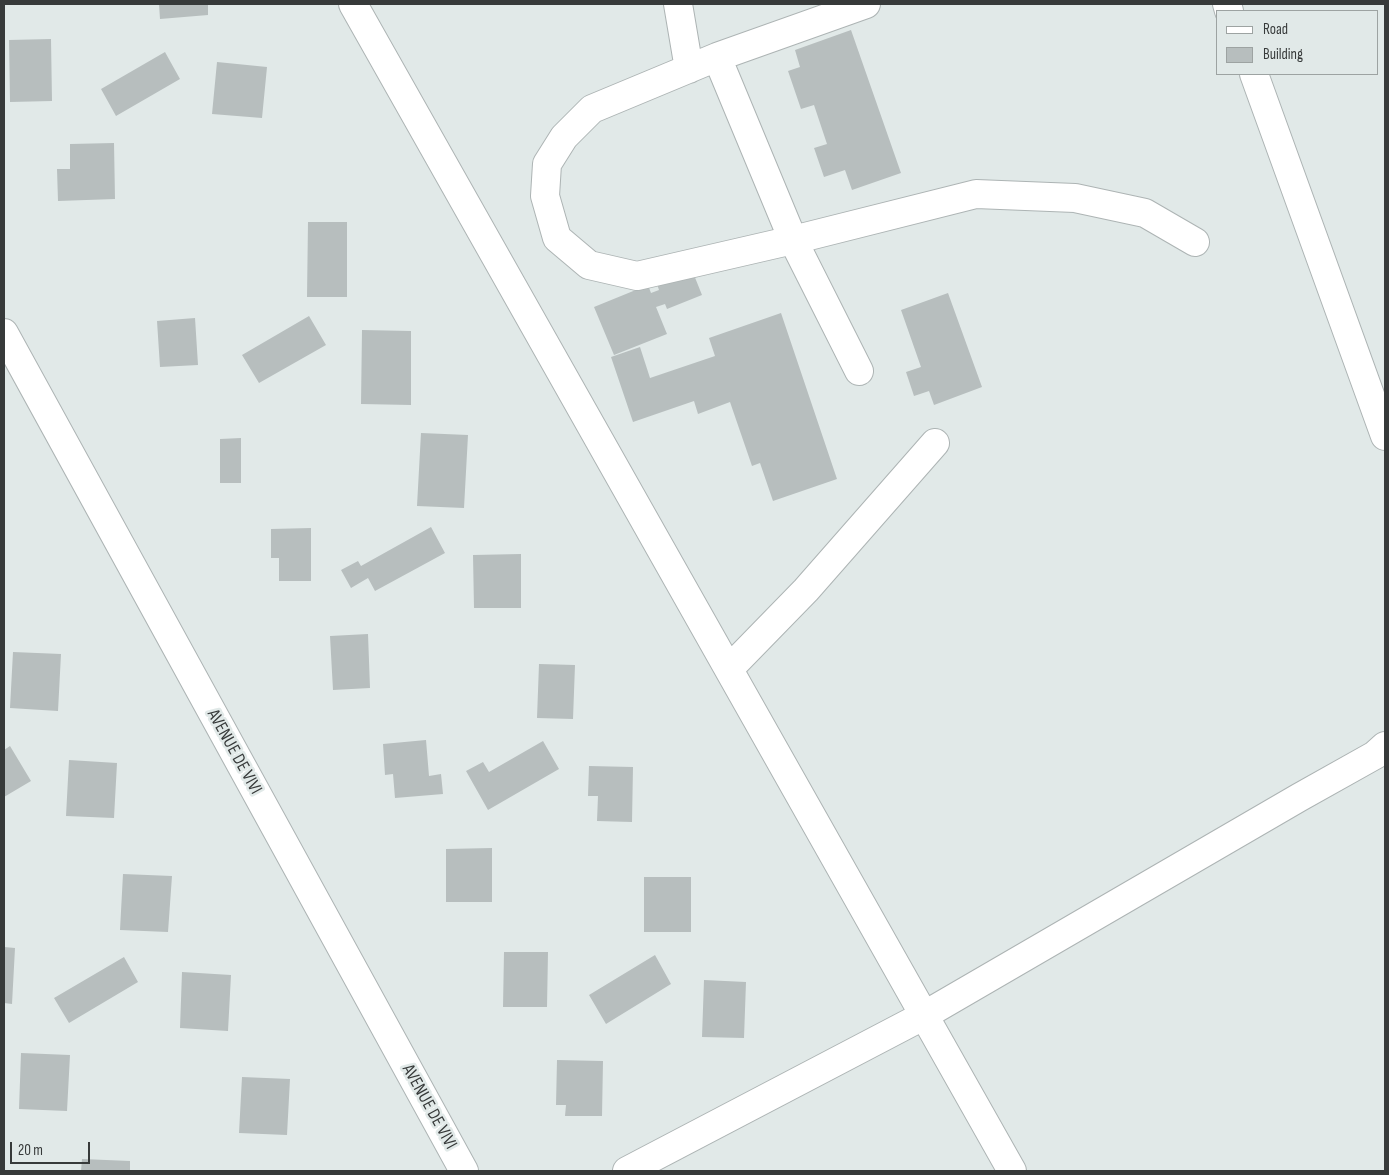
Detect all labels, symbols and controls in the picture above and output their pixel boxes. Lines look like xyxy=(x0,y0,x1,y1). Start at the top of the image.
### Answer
legend xyxy=(1216,10,1379,75)
text: Road xyxy=(1263,20,1288,39)
text: Building xyxy=(1263,45,1303,64)
street label: AVENUE DE VIVI xyxy=(202,706,266,798)
street label: AVENUE DE VIVI xyxy=(397,1061,461,1153)
scale bar xyxy=(12,1132,92,1164)
text: 20 m xyxy=(18,1141,43,1160)

